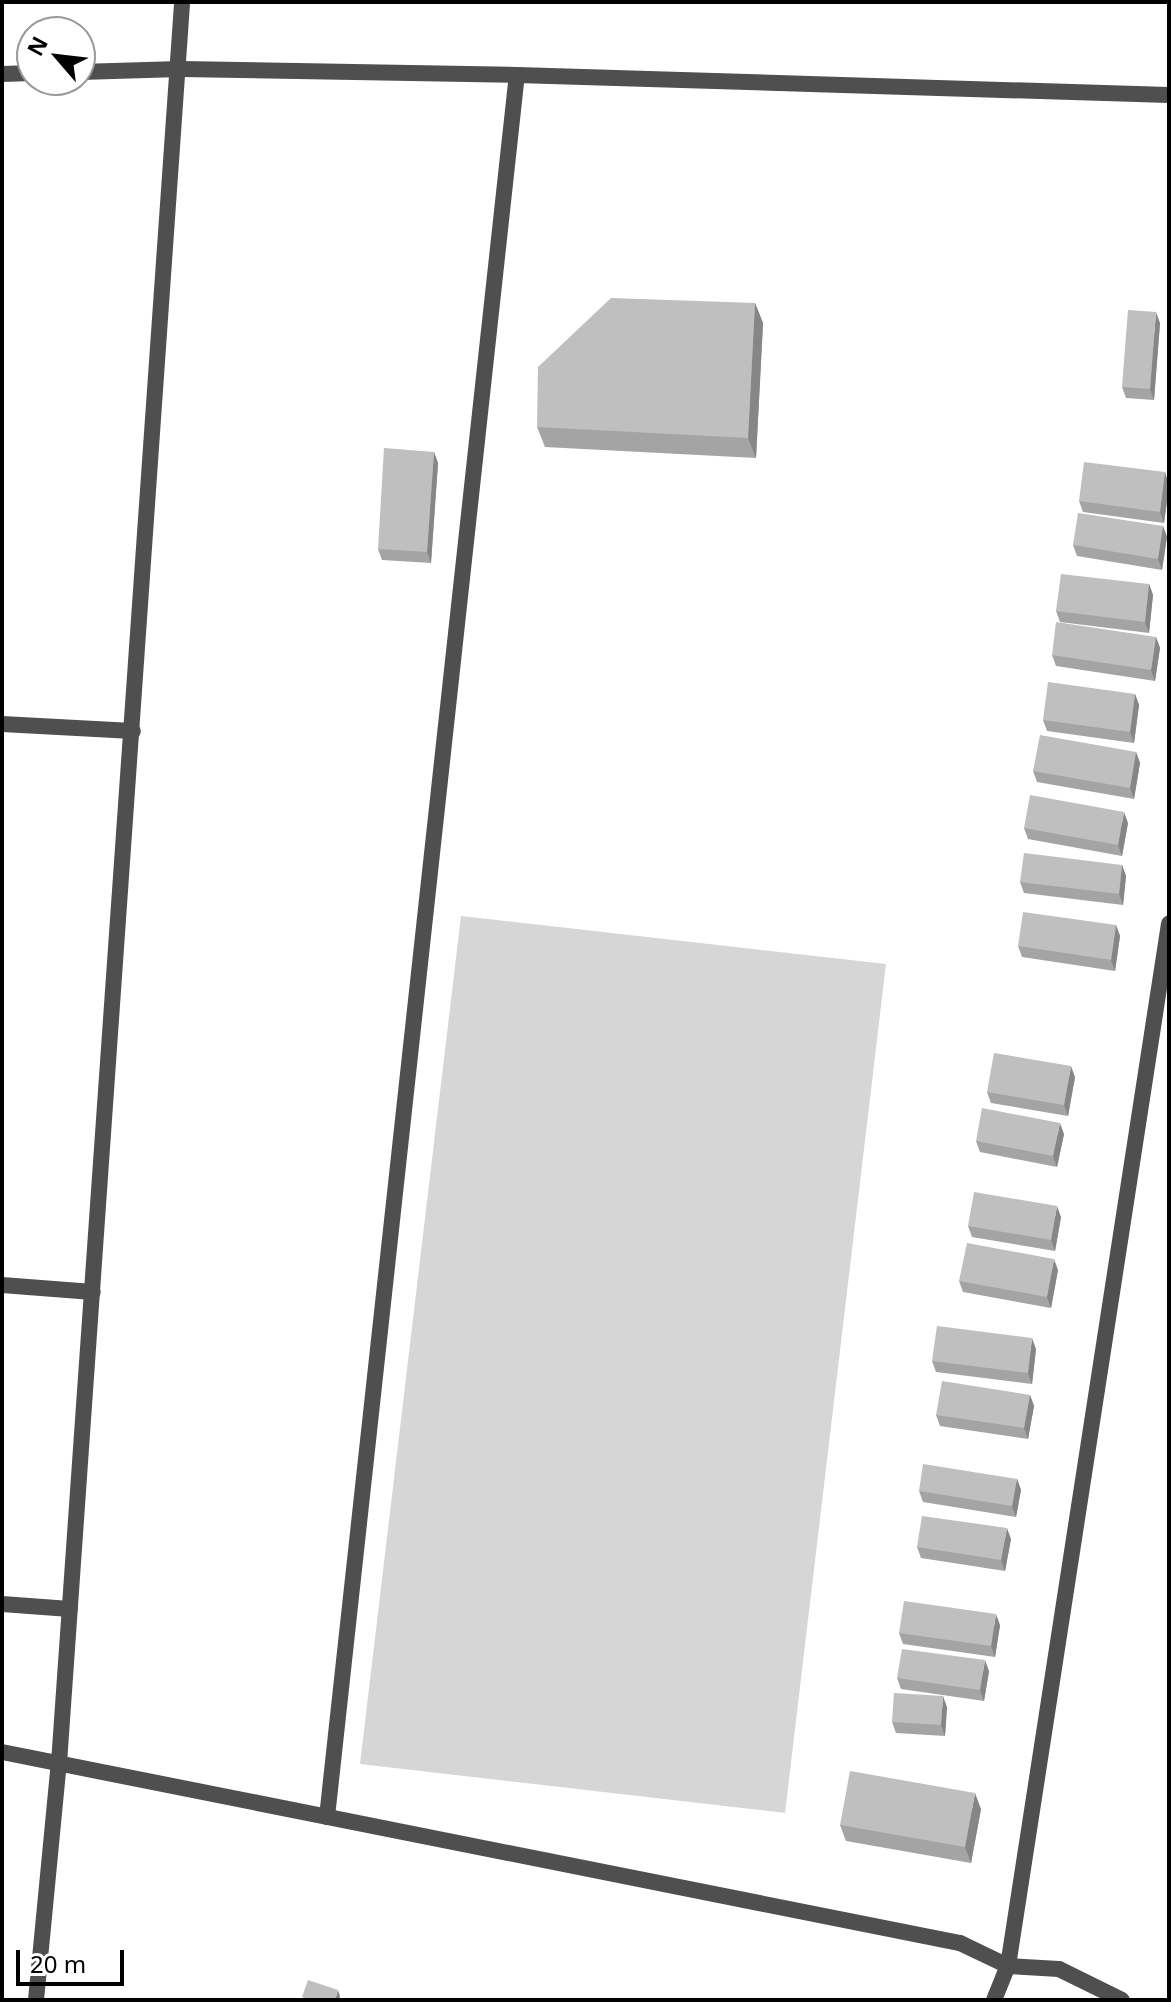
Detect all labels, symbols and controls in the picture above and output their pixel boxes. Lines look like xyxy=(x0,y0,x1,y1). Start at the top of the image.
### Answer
north arrow xyxy=(16,16,96,96)
text: N xyxy=(19,31,54,61)
scale bar xyxy=(20,1934,128,1984)
text: 20 m xyxy=(30,1947,86,1980)

